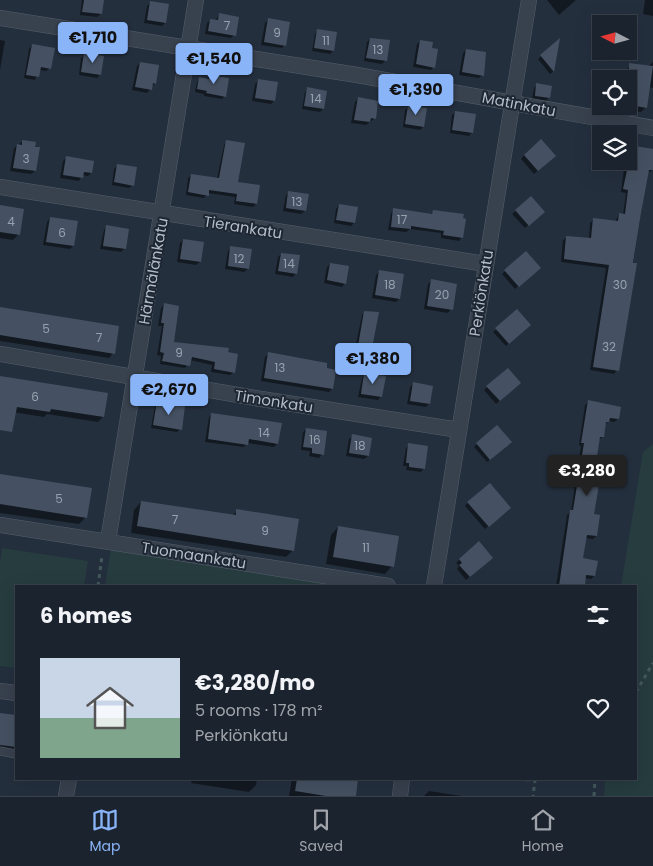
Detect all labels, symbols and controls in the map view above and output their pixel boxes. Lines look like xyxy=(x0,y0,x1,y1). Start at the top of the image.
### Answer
north arrow xyxy=(592,15,638,60)
map controls xyxy=(592,15,637,170)
house number: 7 xyxy=(224,17,231,34)
pin: €1,710 xyxy=(52,22,134,64)
house number: 9 xyxy=(273,24,281,41)
text: €1,710 xyxy=(69,26,117,49)
house number: 11 xyxy=(322,32,330,49)
house number: 13 xyxy=(373,41,383,58)
pin: €1,540 xyxy=(173,42,255,85)
text: €1,540 xyxy=(186,47,242,70)
button: locate xyxy=(592,70,637,115)
pin: €1,390 xyxy=(375,74,457,116)
text: €1,390 xyxy=(389,78,443,101)
street label: Matinkatu xyxy=(480,87,558,121)
house number: 14 xyxy=(310,90,322,107)
button: layers xyxy=(592,125,637,170)
house number: 3 xyxy=(22,150,30,167)
house number: 13 xyxy=(292,193,302,210)
street label: Tierankatu xyxy=(202,210,284,244)
house number: 17 xyxy=(397,211,408,228)
house number: 4 xyxy=(7,213,15,230)
street label: Härmälänkatu xyxy=(133,216,173,326)
house number: 6 xyxy=(58,224,66,241)
street label: Perkiönkatu xyxy=(464,248,498,338)
house number: 12 xyxy=(234,250,244,267)
house number: 14 xyxy=(283,255,295,272)
house number: 18 xyxy=(384,276,396,293)
house number: 30 xyxy=(613,276,627,293)
house number: 20 xyxy=(435,286,449,303)
house number: 5 xyxy=(42,320,50,337)
house number: 7 xyxy=(96,329,103,346)
house number: 32 xyxy=(602,338,616,355)
pin: €1,380 xyxy=(332,342,414,385)
house number: 9 xyxy=(175,344,183,361)
text: €1,380 xyxy=(346,347,400,370)
house number: 13 xyxy=(275,359,285,376)
pin: €2,670 xyxy=(128,374,210,416)
text: €2,670 xyxy=(141,378,197,401)
street label: Timonkatu xyxy=(233,384,315,418)
house number: 6 xyxy=(31,388,39,405)
house number: 14 xyxy=(258,424,270,441)
house number: 16 xyxy=(309,431,321,448)
house number: 18 xyxy=(354,437,366,454)
pin: €3,280 xyxy=(546,454,628,497)
text: €3,280 xyxy=(559,459,615,482)
house number: 5 xyxy=(55,490,63,507)
house number: 7 xyxy=(172,511,179,528)
house number: 9 xyxy=(261,522,269,539)
street label: Tuomaankatu xyxy=(140,536,248,574)
house number: 11 xyxy=(362,539,370,556)
text: 6 homes xyxy=(40,601,132,630)
icon: filters xyxy=(584,601,612,629)
text: €3,280/mo xyxy=(195,668,315,697)
icon: home xyxy=(80,678,140,738)
icon: heart xyxy=(584,694,612,722)
text: 5 rooms · 178 m² xyxy=(195,699,323,722)
text: Perkiönkatu xyxy=(195,724,288,747)
tab: Map xyxy=(89,806,120,857)
tab: Saved xyxy=(299,806,343,857)
tab: Home xyxy=(522,806,564,857)

